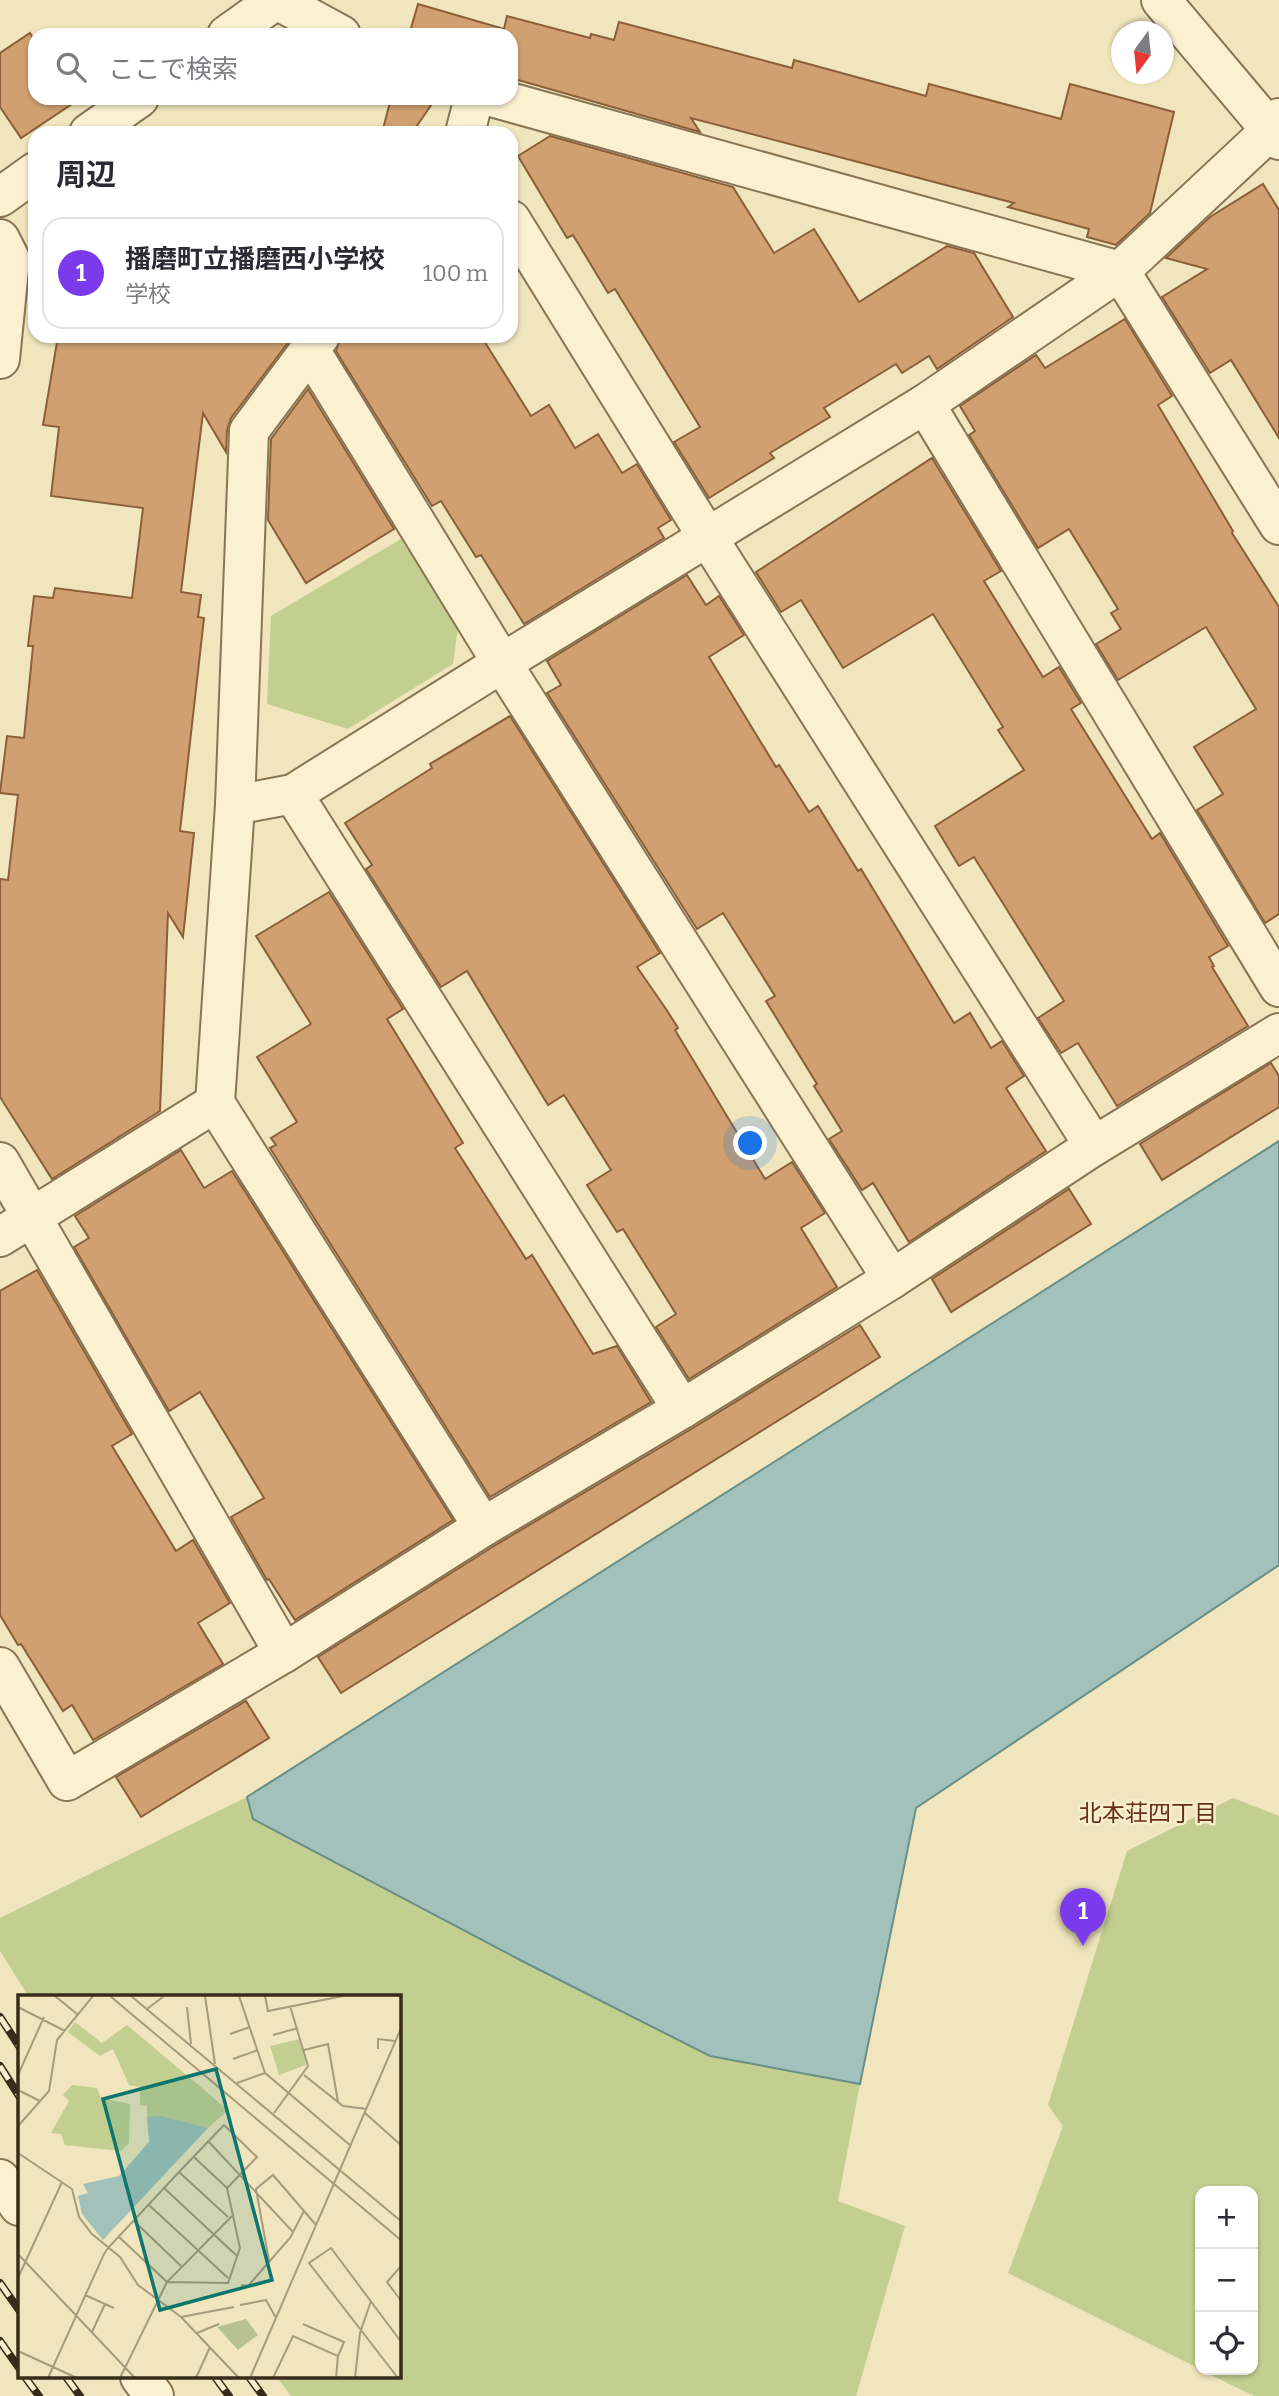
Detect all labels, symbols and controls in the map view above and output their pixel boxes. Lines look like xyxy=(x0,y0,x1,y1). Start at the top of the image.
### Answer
north arrow xyxy=(1111,21,1174,84)
search box xyxy=(28,28,518,105)
icon: search xyxy=(52,48,90,86)
text: ここで検索 xyxy=(108,54,238,85)
text: 周辺 xyxy=(56,157,116,193)
text: 播磨町立播磨西小学校 xyxy=(125,244,385,275)
text: 1 xyxy=(76,259,86,287)
text: 100 m xyxy=(423,259,488,287)
text: 学校 xyxy=(125,280,171,308)
your location xyxy=(733,1126,767,1160)
district label: 北本荘四丁目 xyxy=(1079,1799,1217,1827)
pin: 1 xyxy=(1060,1888,1106,1946)
inset map xyxy=(18,1995,401,2378)
map controls xyxy=(1195,2186,1258,2375)
button: + xyxy=(1195,2186,1258,2249)
button: − xyxy=(1195,2249,1258,2312)
button: locate xyxy=(1195,2312,1258,2375)

